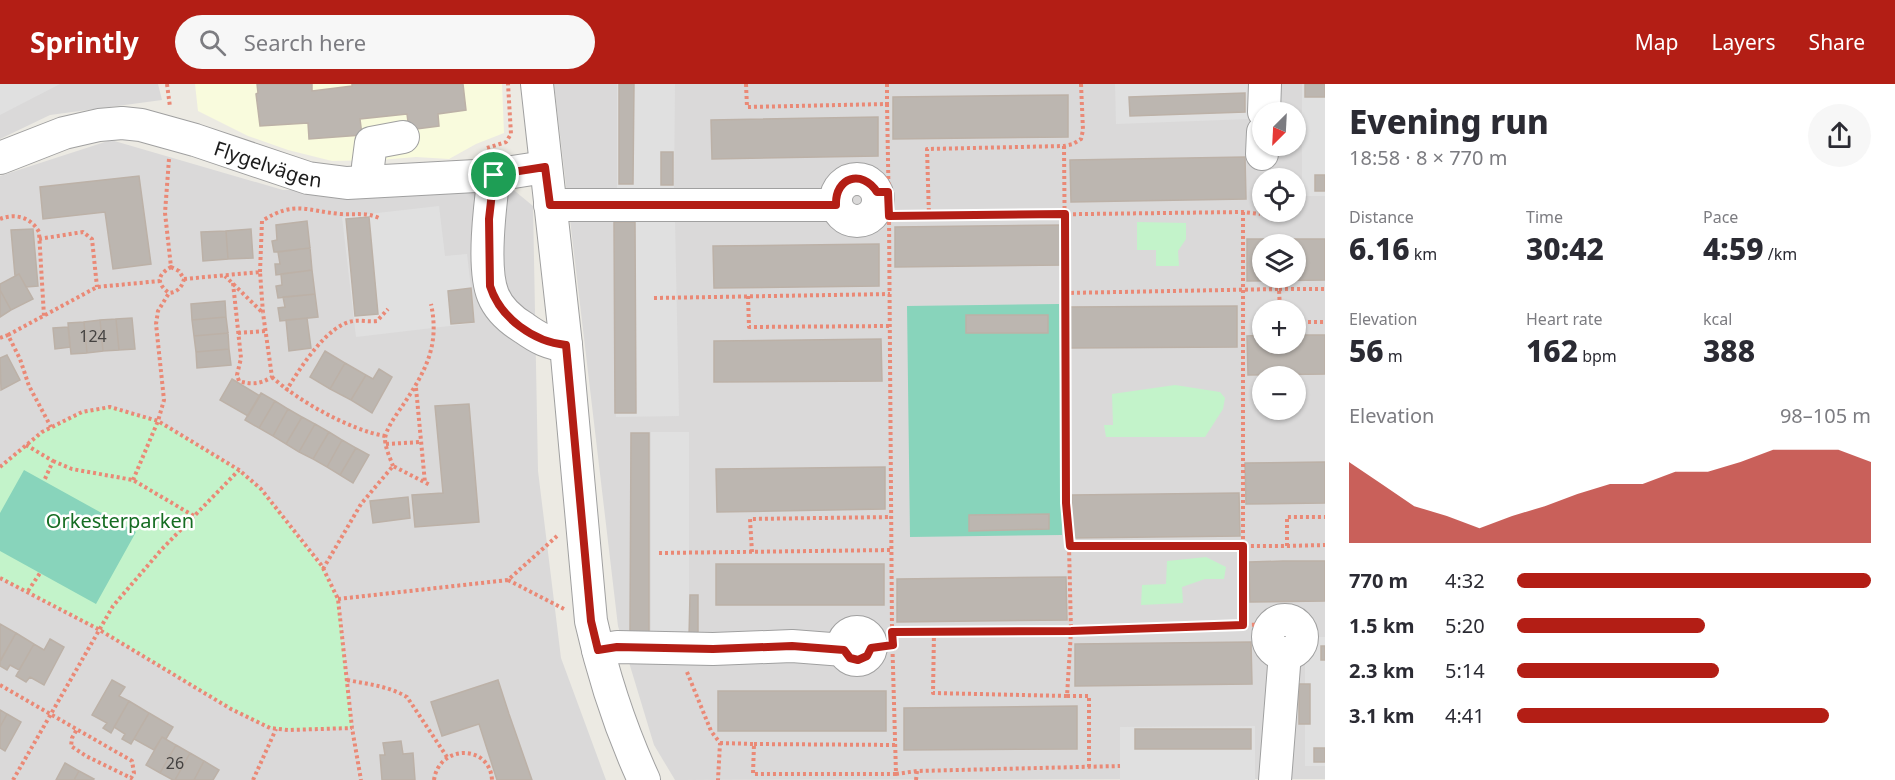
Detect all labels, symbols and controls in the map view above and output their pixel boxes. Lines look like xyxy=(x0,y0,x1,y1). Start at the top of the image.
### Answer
search box xyxy=(175,15,595,69)
text: Sprintly xyxy=(30,23,139,61)
icon: search xyxy=(196,26,229,59)
text: Search here xyxy=(244,27,366,57)
text: Map xyxy=(1635,28,1679,56)
text: Layers xyxy=(1712,28,1776,56)
text: Share xyxy=(1809,28,1865,56)
text: Evening run xyxy=(1349,99,1549,144)
north arrow xyxy=(1252,102,1306,156)
map controls xyxy=(1252,102,1306,420)
button: share xyxy=(1808,104,1871,167)
street label: Flygelvägen xyxy=(211,134,323,193)
text: 18:58 · 8 × 770 m xyxy=(1349,144,1507,171)
pin xyxy=(468,149,519,200)
icon: arrive xyxy=(477,158,510,191)
button: locate xyxy=(1252,168,1306,222)
text: Distance xyxy=(1349,206,1414,228)
text: Time xyxy=(1526,206,1563,228)
text: Pace xyxy=(1703,206,1738,228)
text: 6.16 xyxy=(1349,228,1410,269)
text: 30:42 xyxy=(1526,228,1604,269)
text: 4:59 xyxy=(1703,228,1764,269)
button: layers xyxy=(1252,234,1306,288)
text: km xyxy=(1410,243,1437,265)
text: /km xyxy=(1764,243,1797,265)
button: + xyxy=(1252,300,1306,354)
text: Elevation xyxy=(1349,308,1417,330)
text: Heart rate xyxy=(1526,308,1602,330)
text: kcal xyxy=(1703,308,1732,330)
house number: 124 xyxy=(79,325,107,347)
text: 56 xyxy=(1349,330,1384,371)
text: 162 xyxy=(1526,330,1578,371)
text: 388 xyxy=(1703,330,1755,371)
text: m xyxy=(1384,345,1403,367)
text: bpm xyxy=(1578,345,1617,367)
button: − xyxy=(1252,366,1306,420)
text: Elevation xyxy=(1349,402,1434,429)
text: 98–105 m xyxy=(1780,402,1871,429)
park label: Orkesterparken xyxy=(46,507,194,534)
text: 770 m xyxy=(1349,567,1408,594)
text: 4:32 xyxy=(1445,567,1485,594)
text: 1.5 km xyxy=(1349,612,1415,639)
text: 5:20 xyxy=(1445,612,1485,639)
text: 2.3 km xyxy=(1349,657,1415,684)
text: 5:14 xyxy=(1445,657,1485,684)
text: 3.1 km xyxy=(1349,702,1415,729)
text: 4:41 xyxy=(1445,702,1485,729)
house number: 26 xyxy=(166,752,184,774)

